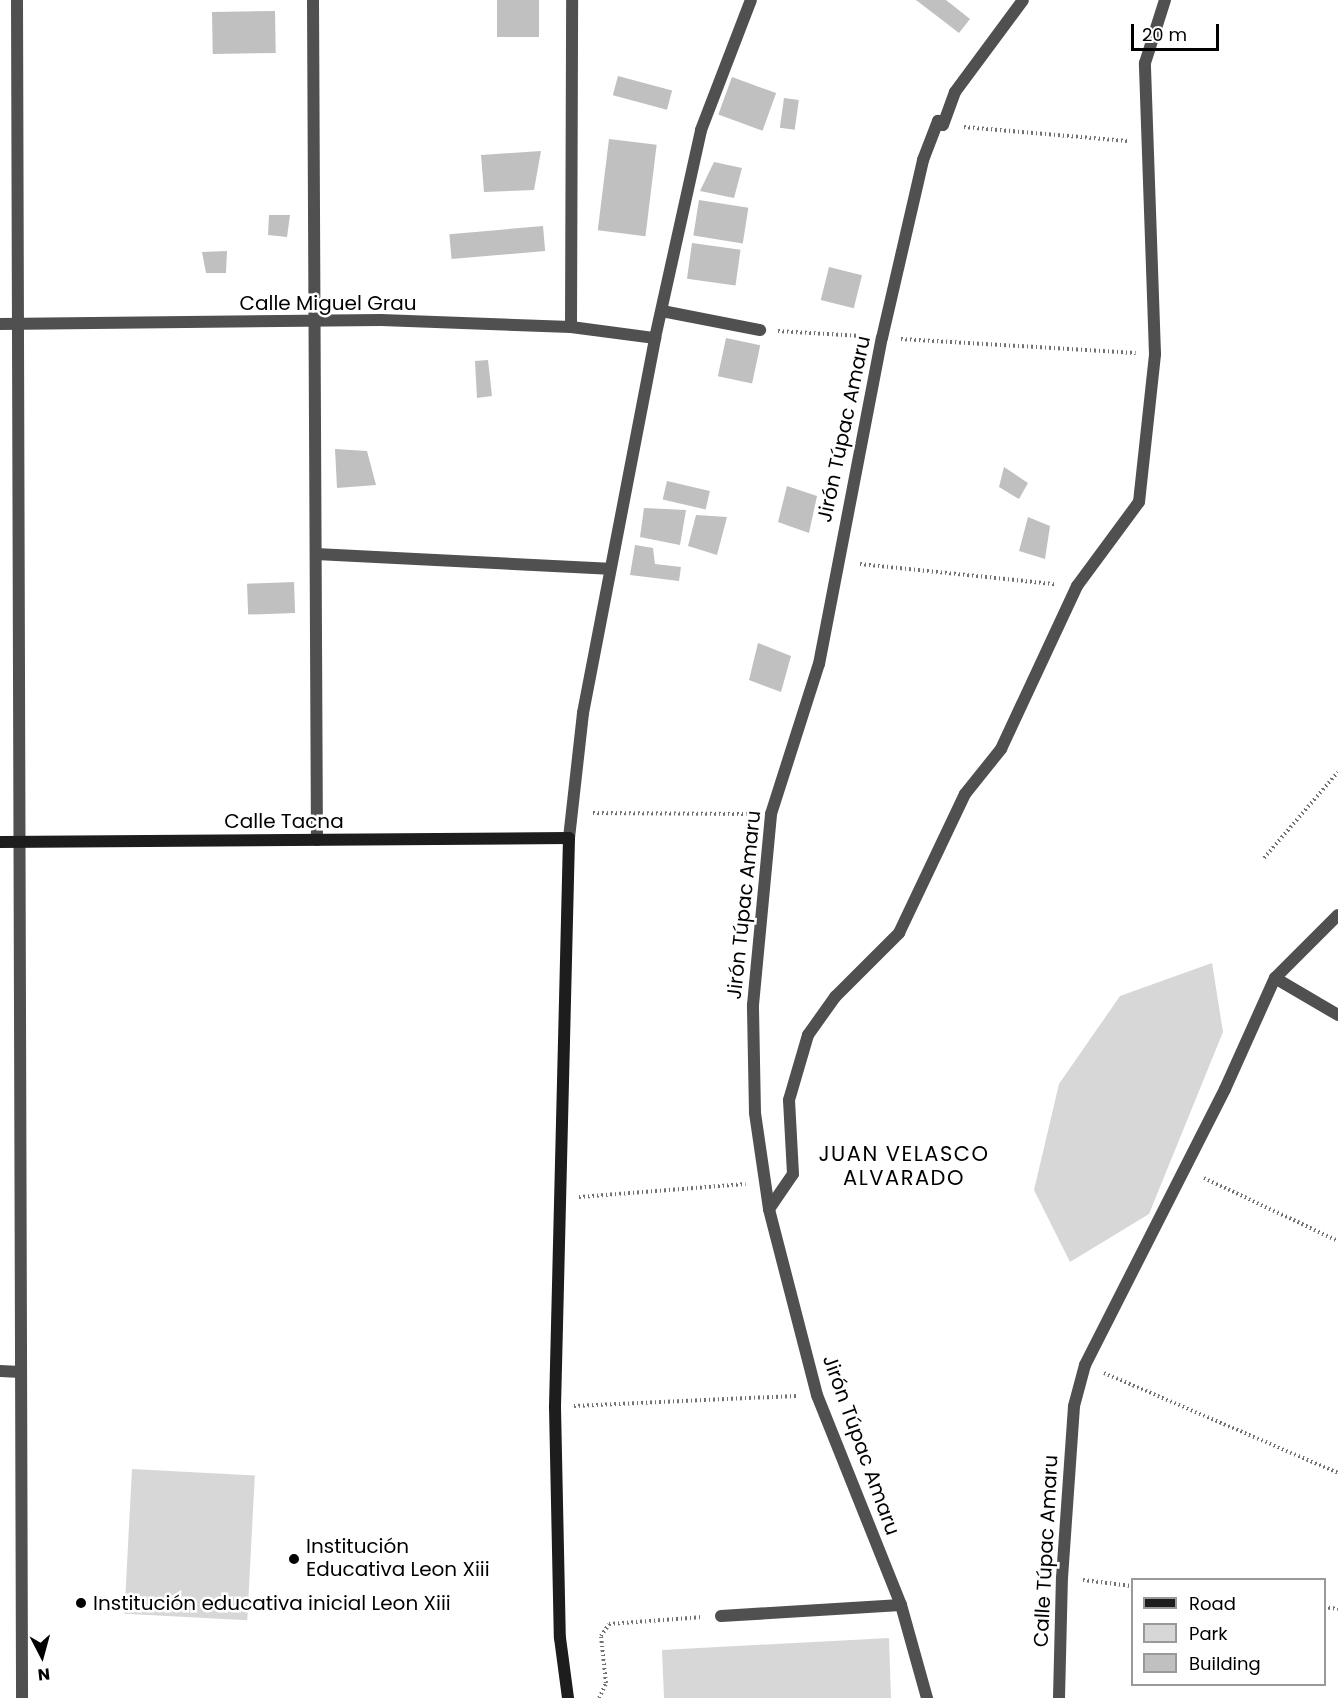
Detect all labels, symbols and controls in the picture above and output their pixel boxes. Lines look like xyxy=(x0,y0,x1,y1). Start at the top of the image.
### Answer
scale bar xyxy=(1134,12,1222,50)
text: 20 m xyxy=(1142,22,1187,47)
street label: Calle Miguel Grau xyxy=(240,291,416,315)
street label: Jirón Túpac Amaru xyxy=(813,334,875,524)
street label: Calle Tacna xyxy=(224,809,344,833)
street label: Jirón Túpac Amaru xyxy=(722,809,766,1001)
district label: JUAN VELASCO ALVARADO xyxy=(818,1141,990,1191)
street label: Jirón Túpac Amaru xyxy=(817,1352,905,1538)
street label: Calle Túpac Amaru xyxy=(1029,1454,1063,1648)
place label: Institución Educativa Leon Xiii xyxy=(306,1535,490,1582)
marker: Institución Educativa Leon Xiii xyxy=(287,1552,301,1566)
legend xyxy=(1131,1578,1326,1686)
place label: Institución educativa inicial Leon Xiii xyxy=(93,1591,451,1615)
text: Road xyxy=(1189,1591,1236,1616)
marker: Institución educativa inicial Leon Xiii xyxy=(74,1596,88,1610)
text: Park xyxy=(1189,1621,1228,1646)
north arrow xyxy=(12,1626,72,1686)
text: Building xyxy=(1189,1651,1261,1676)
text: N xyxy=(37,1662,51,1686)

